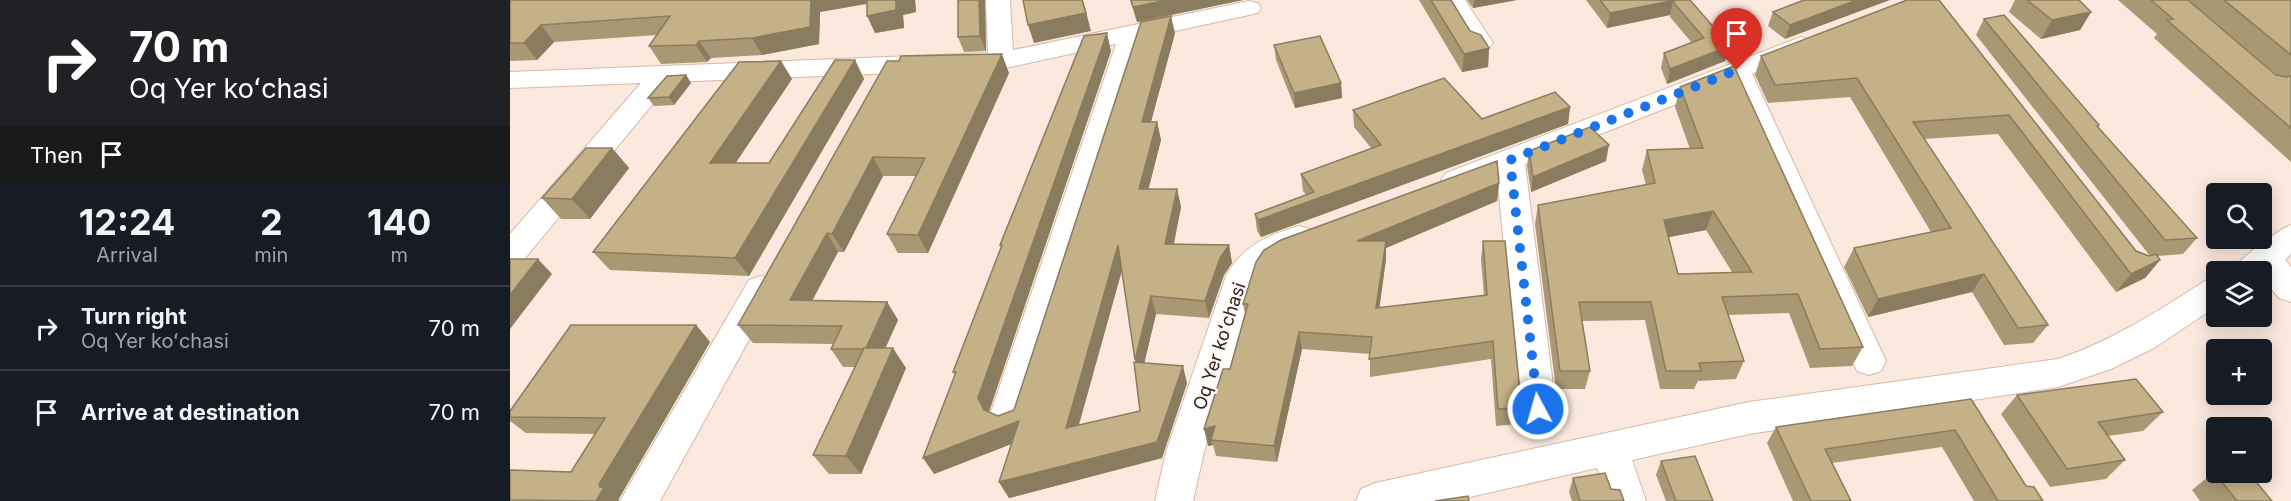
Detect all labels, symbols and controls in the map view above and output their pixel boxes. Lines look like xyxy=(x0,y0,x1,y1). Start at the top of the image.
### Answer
pin xyxy=(1711,8,1762,70)
icon: arrive xyxy=(1720,17,1753,50)
text: 70 m xyxy=(129,21,229,72)
icon: right xyxy=(30,24,108,102)
text: Oq Yer koʻchasi xyxy=(129,72,329,105)
icon: arrive xyxy=(95,138,128,171)
text: Then xyxy=(30,142,83,168)
map controls xyxy=(2206,183,2272,483)
button: search xyxy=(2206,183,2272,249)
text: 12:24 xyxy=(79,200,175,244)
text: 2 xyxy=(260,200,283,244)
text: 140 xyxy=(367,200,431,244)
text: Arrival xyxy=(96,243,158,267)
text: min xyxy=(254,243,288,267)
text: m xyxy=(390,243,408,267)
button: layers xyxy=(2206,261,2272,327)
street label: Oq Yer koʻchasi xyxy=(1188,280,1250,412)
text: Turn right xyxy=(81,303,187,329)
icon: right xyxy=(30,312,63,345)
text: 70 m xyxy=(429,315,480,341)
text: Oq Yer koʻchasi xyxy=(81,329,229,353)
button: + xyxy=(2206,339,2272,405)
position arrow xyxy=(1506,377,1570,441)
icon: arrive xyxy=(30,396,63,429)
text: Arrive at destination xyxy=(81,399,300,425)
text: 70 m xyxy=(429,399,480,425)
button: − xyxy=(2206,417,2272,483)

